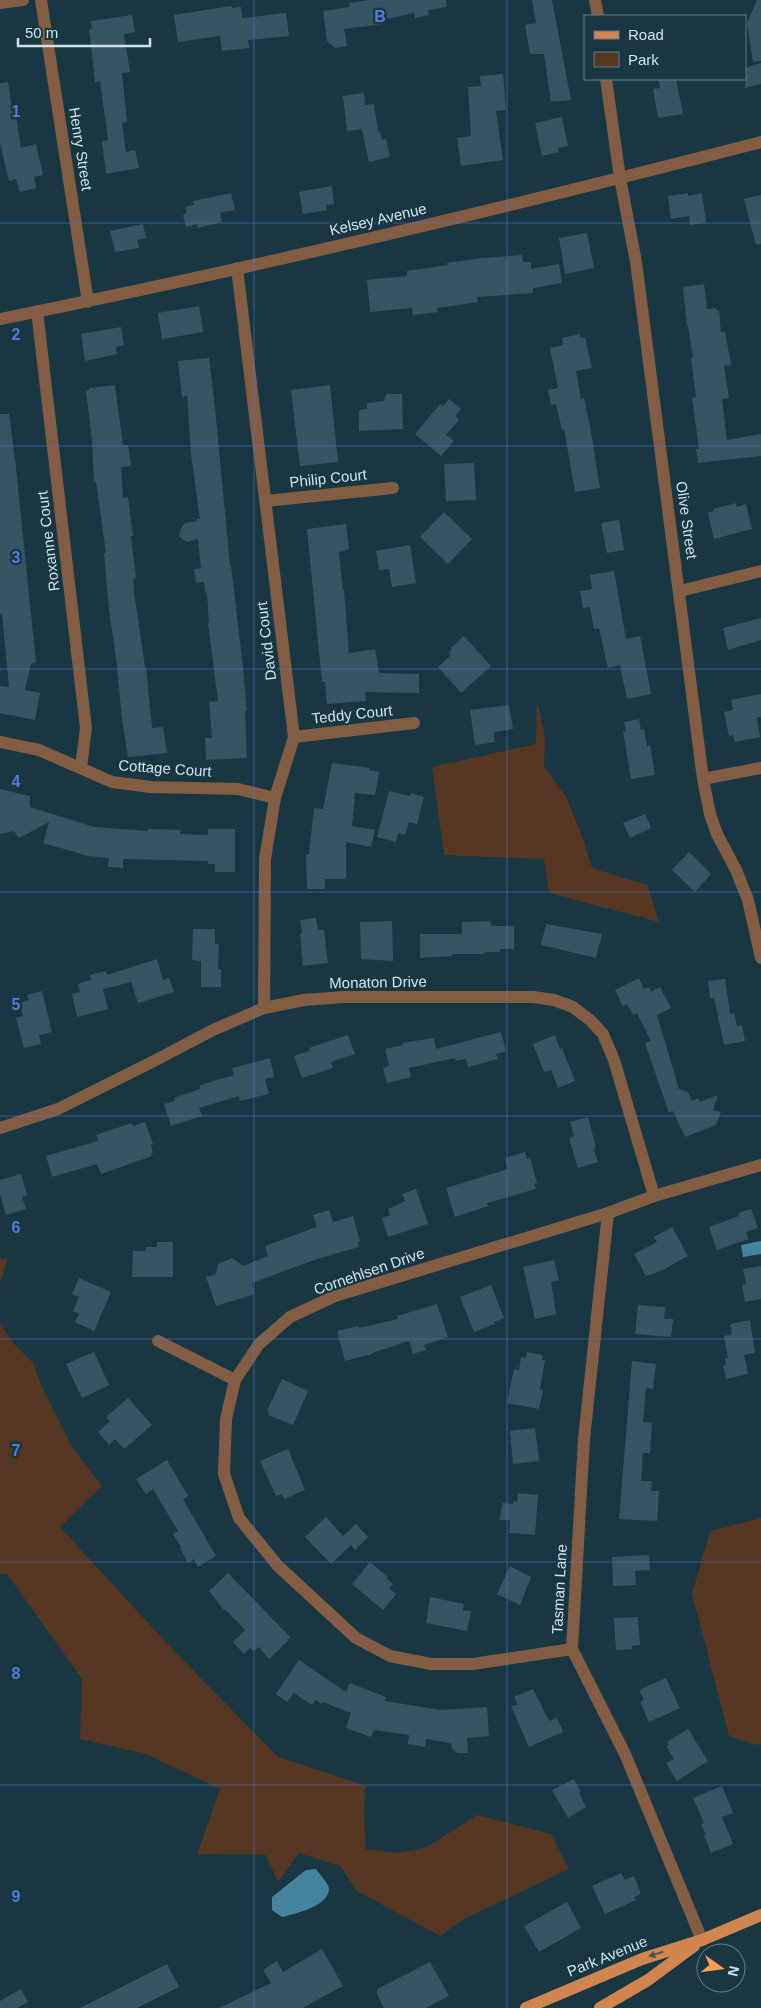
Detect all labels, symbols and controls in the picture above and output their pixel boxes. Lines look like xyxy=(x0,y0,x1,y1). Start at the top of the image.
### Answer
text: B xyxy=(374,8,386,25)
scale bar xyxy=(18,15,150,47)
legend xyxy=(584,15,746,80)
text: 50 m xyxy=(25,24,58,41)
text: Road xyxy=(628,26,664,43)
text: Park xyxy=(628,51,659,68)
text: 1 xyxy=(12,103,21,120)
street label: Henry Street xyxy=(66,106,96,193)
street label: Kelsey Avenue xyxy=(328,200,428,238)
text: 2 xyxy=(12,326,21,343)
street label: Philip Court xyxy=(289,465,368,491)
street label: Olive Street xyxy=(673,480,701,561)
street label: Roxanne Court xyxy=(33,489,63,592)
text: 3 xyxy=(12,549,21,566)
street label: David Court xyxy=(253,600,279,681)
street label: Teddy Court xyxy=(311,701,394,727)
street label: Cottage Court xyxy=(118,756,213,780)
text: 4 xyxy=(12,773,21,790)
street label: Monaton Drive xyxy=(329,973,427,991)
text: 5 xyxy=(12,996,21,1013)
text: 6 xyxy=(12,1219,21,1236)
street label: Cornehlsen Drive xyxy=(311,1244,427,1298)
text: 7 xyxy=(12,1442,21,1459)
street label: Tasman Lane xyxy=(548,1544,570,1634)
text: 8 xyxy=(12,1665,21,1682)
text: 9 xyxy=(12,1888,21,1905)
street label: Park Avenue xyxy=(565,1932,649,1980)
north arrow xyxy=(696,1943,746,1993)
one-way arrow xyxy=(648,1951,663,1959)
text: N xyxy=(725,1964,743,1978)

